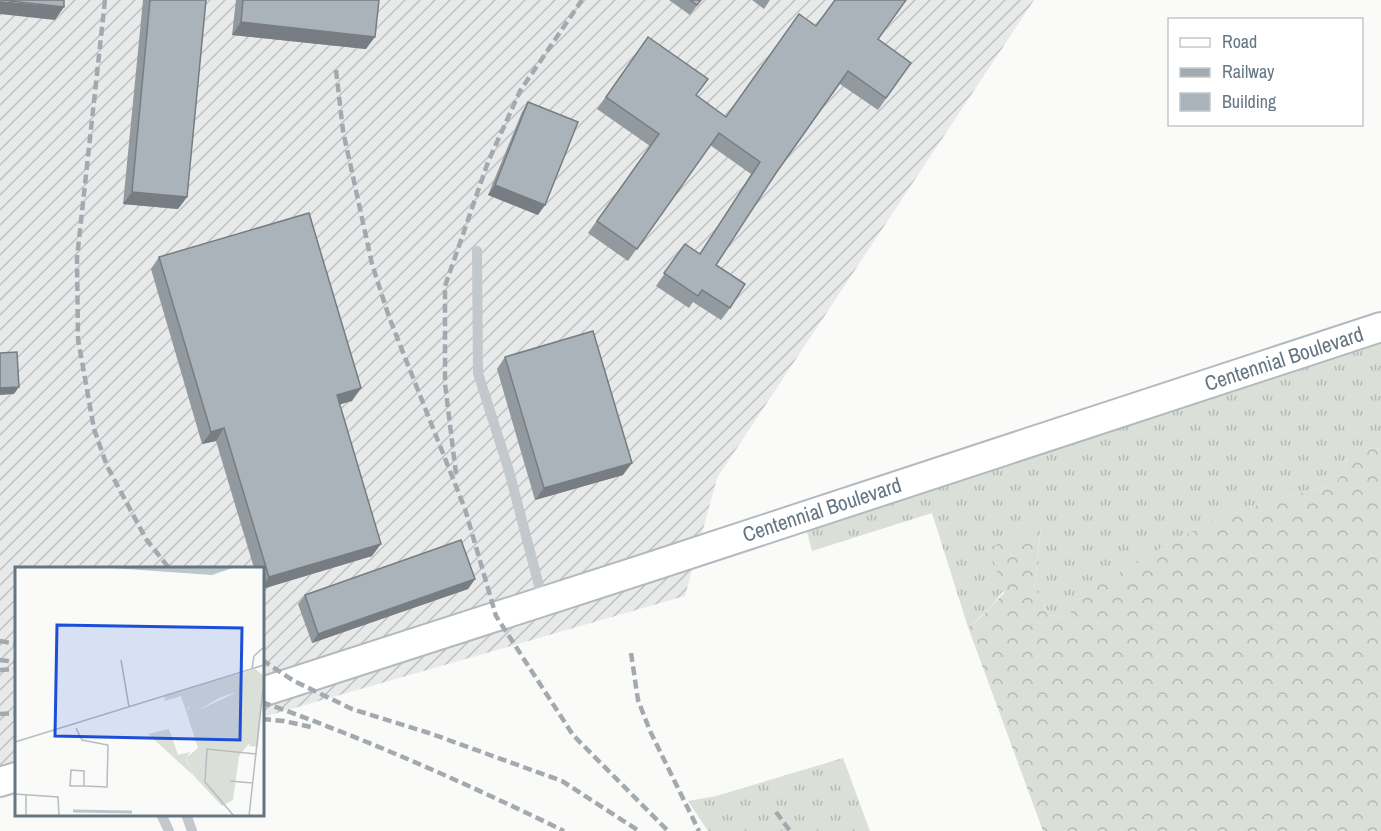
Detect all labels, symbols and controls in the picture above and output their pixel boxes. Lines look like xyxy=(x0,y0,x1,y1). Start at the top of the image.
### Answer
legend xyxy=(1168,18,1363,126)
text: Road xyxy=(1222,29,1257,54)
text: Railway xyxy=(1222,59,1275,84)
text: Building xyxy=(1222,89,1277,114)
street label: Centennial Boulevard xyxy=(1201,319,1367,398)
street label: Centennial Boulevard xyxy=(739,470,905,549)
inset map xyxy=(15,567,264,816)

